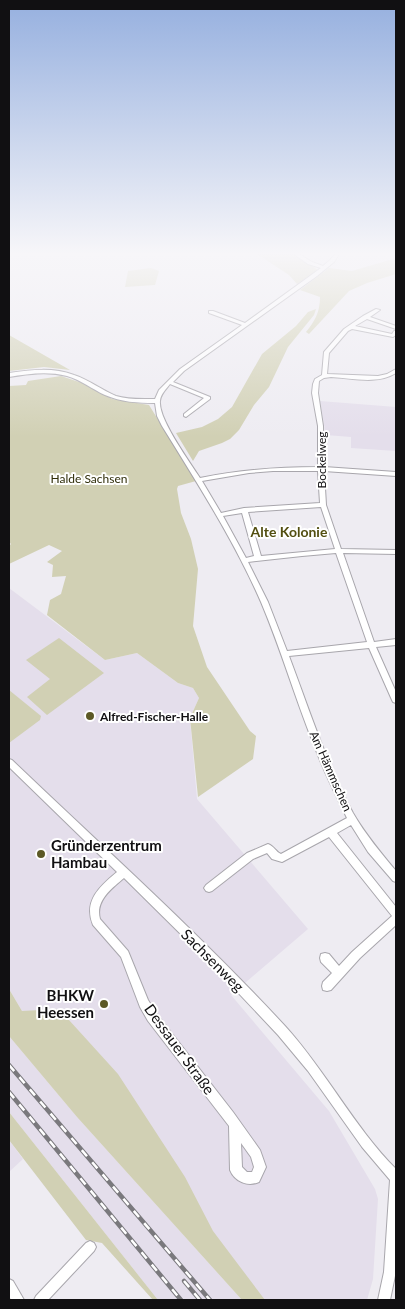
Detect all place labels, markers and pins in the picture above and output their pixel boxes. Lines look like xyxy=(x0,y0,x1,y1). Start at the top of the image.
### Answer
place label: Alfred-Fischer-Halle xyxy=(99,709,209,724)
marker: Alfred-Fischer-Halle xyxy=(84,710,96,722)
place label: Gründerzentrum Hambau xyxy=(51,836,162,871)
marker: Gründerzentrum Hambau xyxy=(35,848,47,860)
place label: BHKW Heessen xyxy=(37,986,94,1021)
marker: BHKW Heessen xyxy=(98,998,110,1010)

